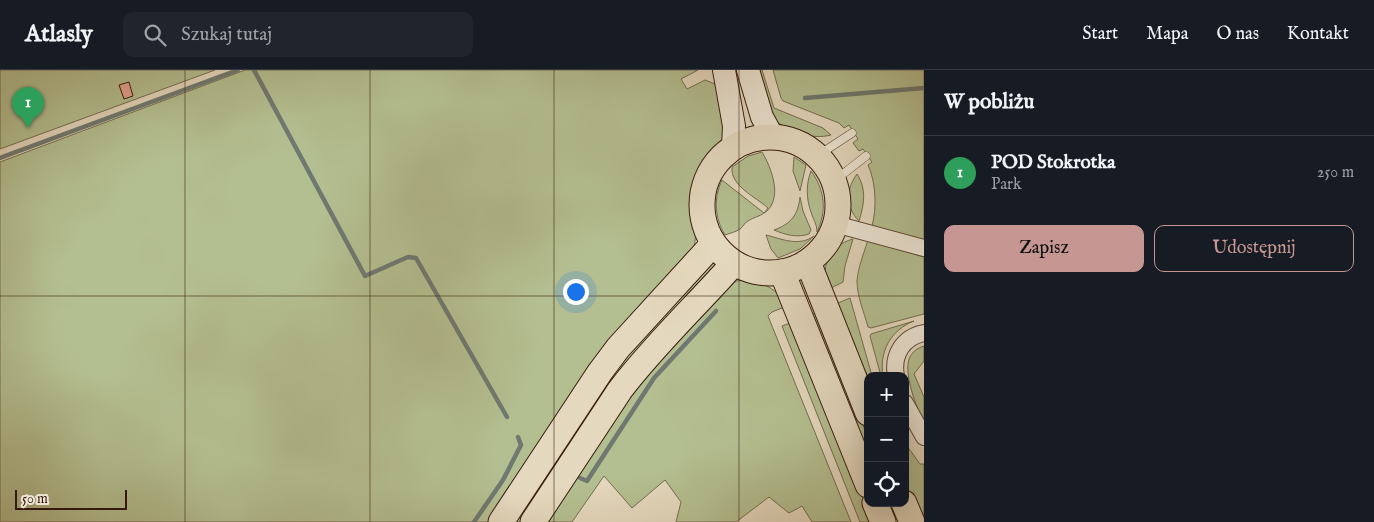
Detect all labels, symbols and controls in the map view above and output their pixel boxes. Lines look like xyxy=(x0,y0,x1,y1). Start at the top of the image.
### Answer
search box xyxy=(123,12,473,57)
text: Atlasly xyxy=(25,19,93,50)
icon: search xyxy=(141,21,169,49)
text: Szukaj tutaj xyxy=(181,23,272,47)
text: Start xyxy=(1082,23,1118,46)
text: Mapa xyxy=(1146,23,1189,46)
text: O nas xyxy=(1217,23,1259,46)
text: Kontakt xyxy=(1287,23,1349,46)
pin: 1 xyxy=(12,87,44,128)
text: W pobliżu xyxy=(944,89,1034,116)
text: POD Stokrotka xyxy=(991,151,1116,175)
text: 1 xyxy=(957,163,963,183)
text: 250 m xyxy=(1317,163,1354,183)
text: Park xyxy=(991,175,1021,195)
button: Zapisz xyxy=(944,225,1144,272)
button: Udostępnij xyxy=(1154,225,1354,272)
your location xyxy=(563,279,589,305)
map controls xyxy=(864,372,909,507)
button: + xyxy=(864,372,909,417)
button: − xyxy=(864,417,909,462)
button: locate xyxy=(864,462,909,507)
scale bar xyxy=(15,487,128,510)
text: 50 m xyxy=(22,490,48,508)

